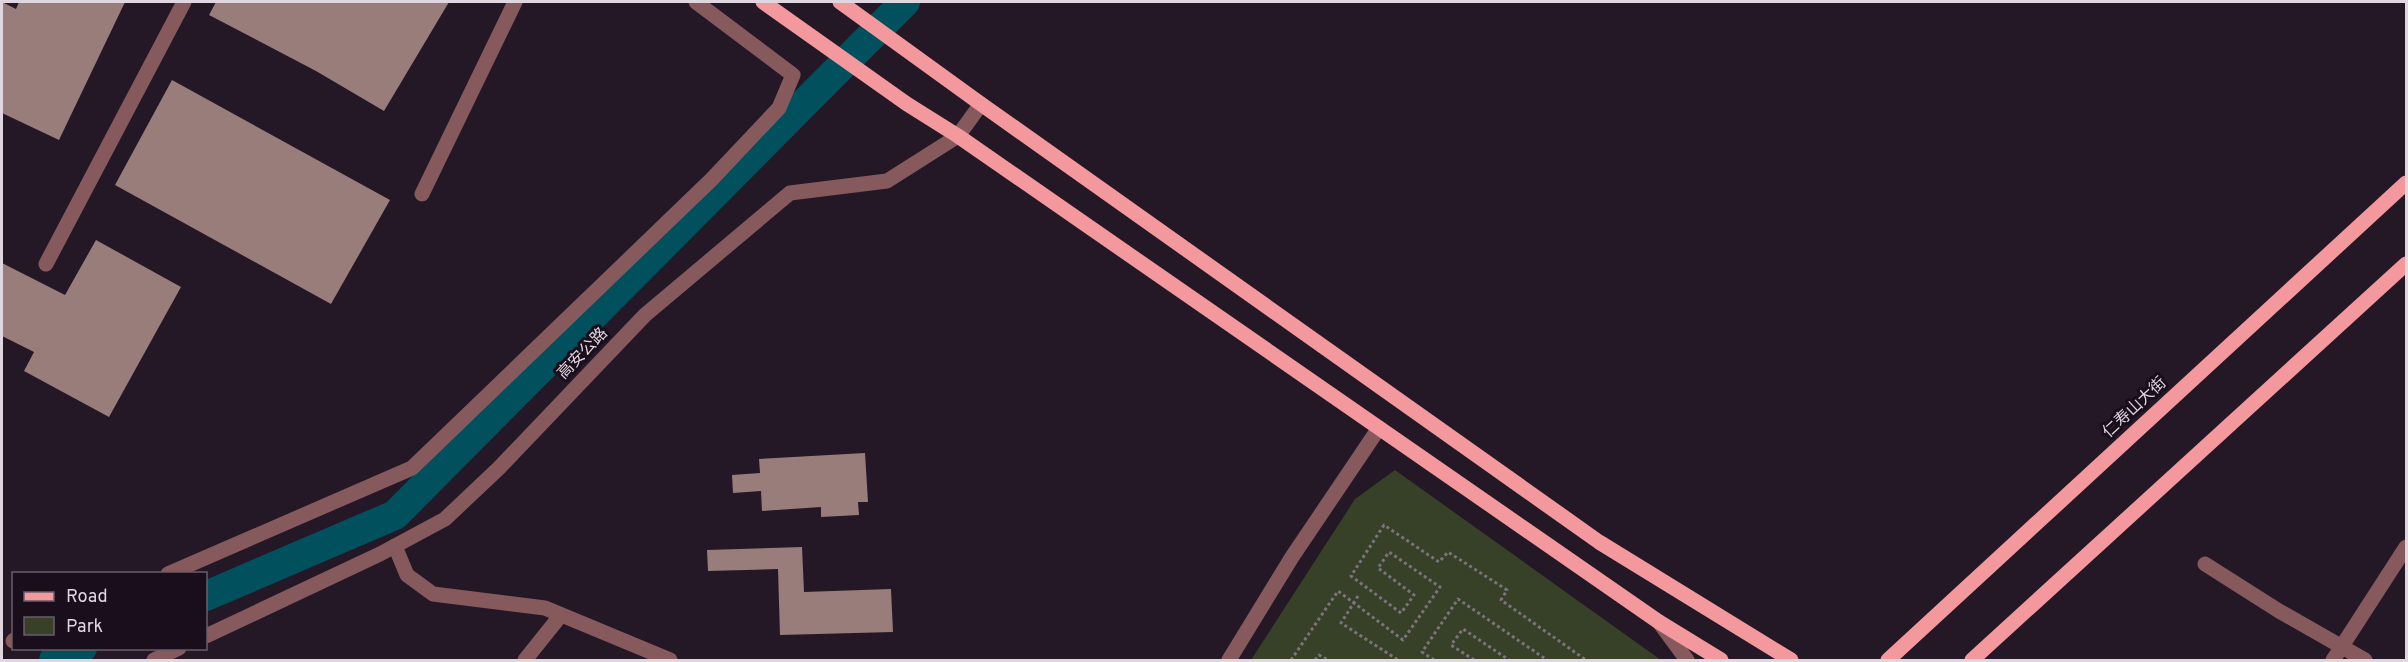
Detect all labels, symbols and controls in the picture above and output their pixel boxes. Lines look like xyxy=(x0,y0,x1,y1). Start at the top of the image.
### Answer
street label: 高安公路 xyxy=(554,324,612,384)
street label: 仁寿山大街 xyxy=(2099,373,2171,443)
legend xyxy=(12,572,207,650)
text: Road xyxy=(66,586,108,609)
text: Park xyxy=(66,616,103,639)

